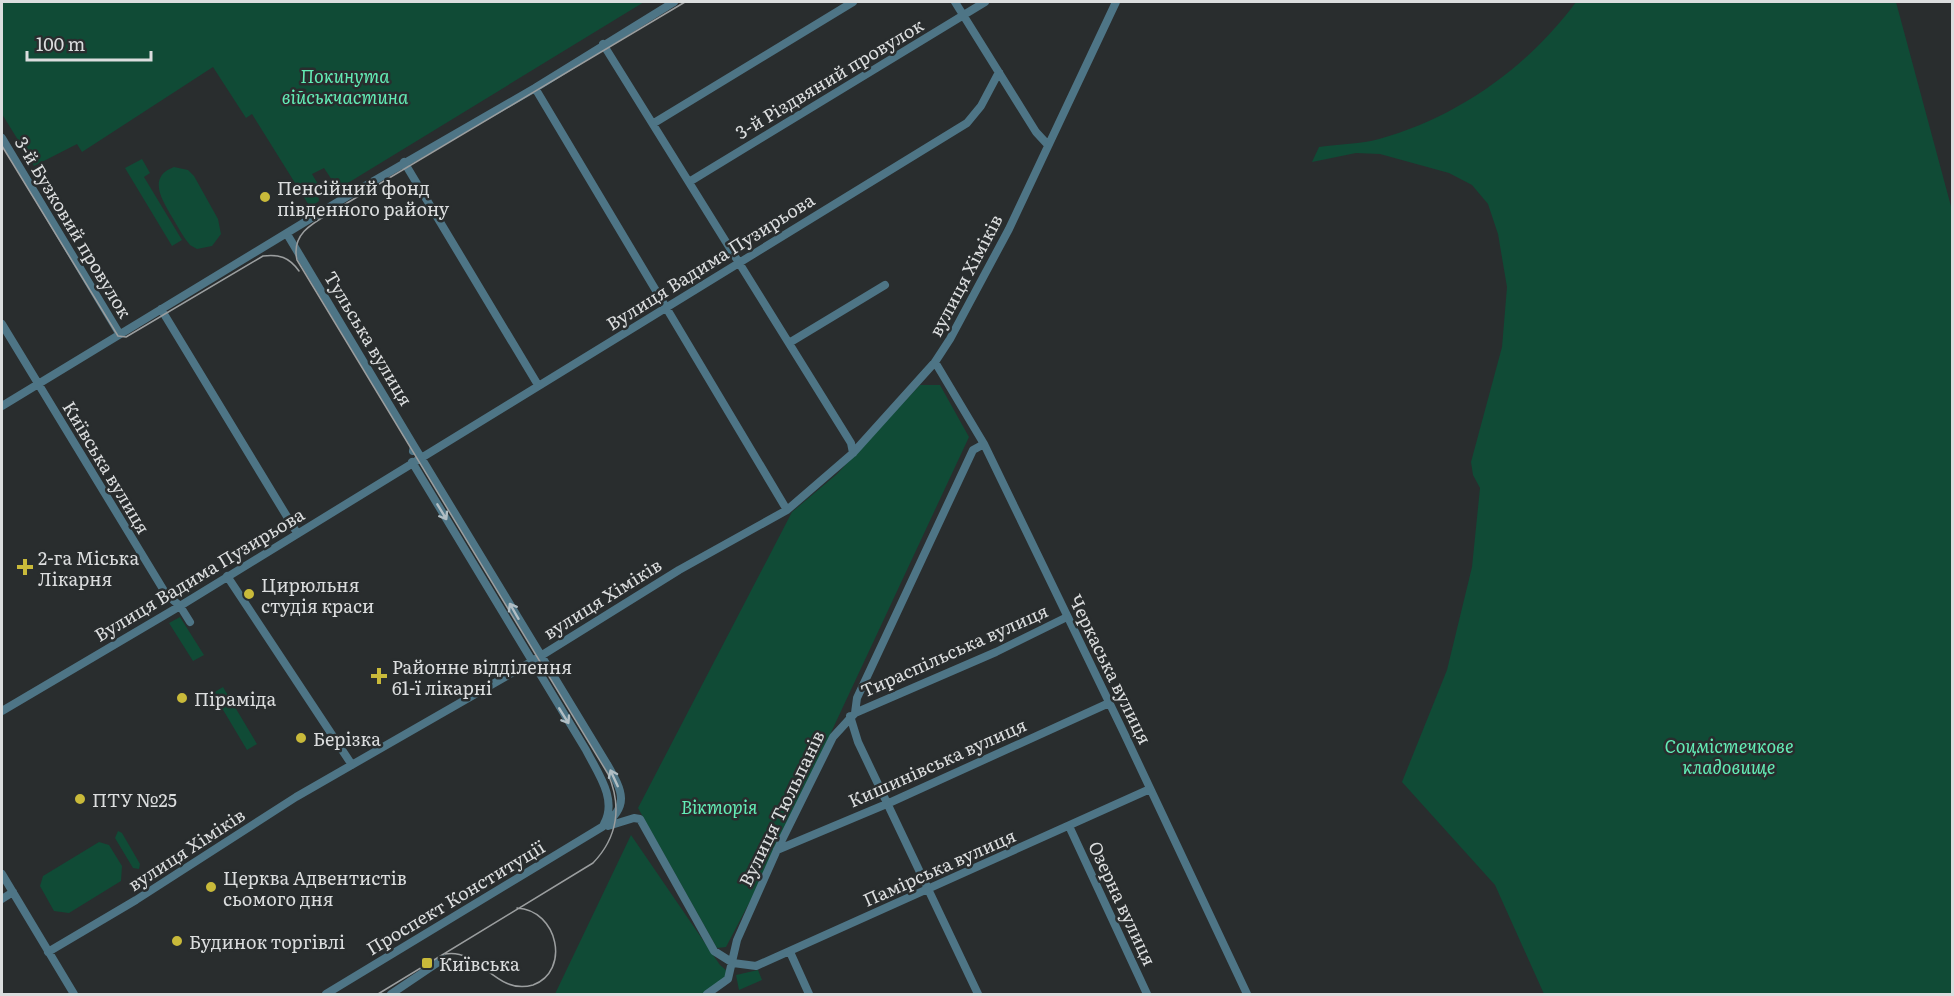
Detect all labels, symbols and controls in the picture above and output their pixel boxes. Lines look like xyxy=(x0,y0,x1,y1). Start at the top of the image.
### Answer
street label: 3-й Різдвяний провулок xyxy=(730,11,929,145)
scale bar xyxy=(27,24,152,62)
text: 100 m xyxy=(36,30,85,57)
park label: Покинута військчастина xyxy=(282,62,409,110)
street label: 3-й Бузковий провулок xyxy=(9,131,139,323)
place label: Пенсійний фонд південного району xyxy=(277,174,450,222)
street label: Вулиця Вадима Пузирьова xyxy=(601,186,820,336)
marker: Пенсійний фонд південного району xyxy=(258,190,272,204)
street label: вулиця Хіміків xyxy=(921,209,1009,341)
street label: Тульська вулиця xyxy=(318,265,420,411)
street label: Київська вулиця xyxy=(57,395,157,539)
street label: Вулиця Вадима Пузирьова xyxy=(89,500,309,648)
one-way arrow xyxy=(436,504,448,521)
place label: 2-га Міська Лікарня xyxy=(38,544,139,592)
street label: вулиця Хіміків xyxy=(538,551,666,645)
marker: 2-га Міська Лікарня xyxy=(16,558,34,576)
place label: Цирюльня студія краси xyxy=(261,571,374,619)
marker: Цирюльня студія краси xyxy=(242,587,256,601)
street label: Черкаська вулиця xyxy=(1063,589,1159,749)
street label: Тираспільська вулиця xyxy=(856,596,1052,704)
one-way arrow xyxy=(508,603,520,620)
place label: Районне відділення 61-ї лікарні xyxy=(392,653,572,701)
marker: Районне відділення 61-ї лікарні xyxy=(370,667,388,685)
place label: Піраміда xyxy=(194,685,276,712)
marker: Піраміда xyxy=(175,691,189,705)
one-way arrow xyxy=(557,707,570,724)
street label: Кишинівська вулиця xyxy=(844,710,1030,814)
place label: Берізка xyxy=(313,725,381,752)
street label: Вулиця Тюльпанів xyxy=(731,725,831,891)
marker: Берізка xyxy=(294,731,308,745)
park label: Соцмістечкове кладовище xyxy=(1664,732,1794,780)
one-way arrow xyxy=(607,770,619,788)
place label: ПТУ №25 xyxy=(92,786,177,813)
marker: ПТУ №25 xyxy=(73,792,87,806)
park label: Вікторія xyxy=(681,793,758,820)
street label: вулиця Хіміків xyxy=(122,801,250,897)
street label: Памірська вулиця xyxy=(858,821,1020,913)
street label: Проспект Конституції xyxy=(361,833,549,961)
street label: Озерна вулиця xyxy=(1082,836,1164,970)
place label: Церква Адвентистів сьомого дня xyxy=(223,864,407,912)
marker: Церква Адвентистів сьомого дня xyxy=(204,880,218,894)
place label: Будинок торгівлі xyxy=(189,928,345,955)
marker: Будинок торгівлі xyxy=(170,934,184,948)
place label: Київська xyxy=(439,950,520,977)
marker: Київська xyxy=(420,956,434,970)

